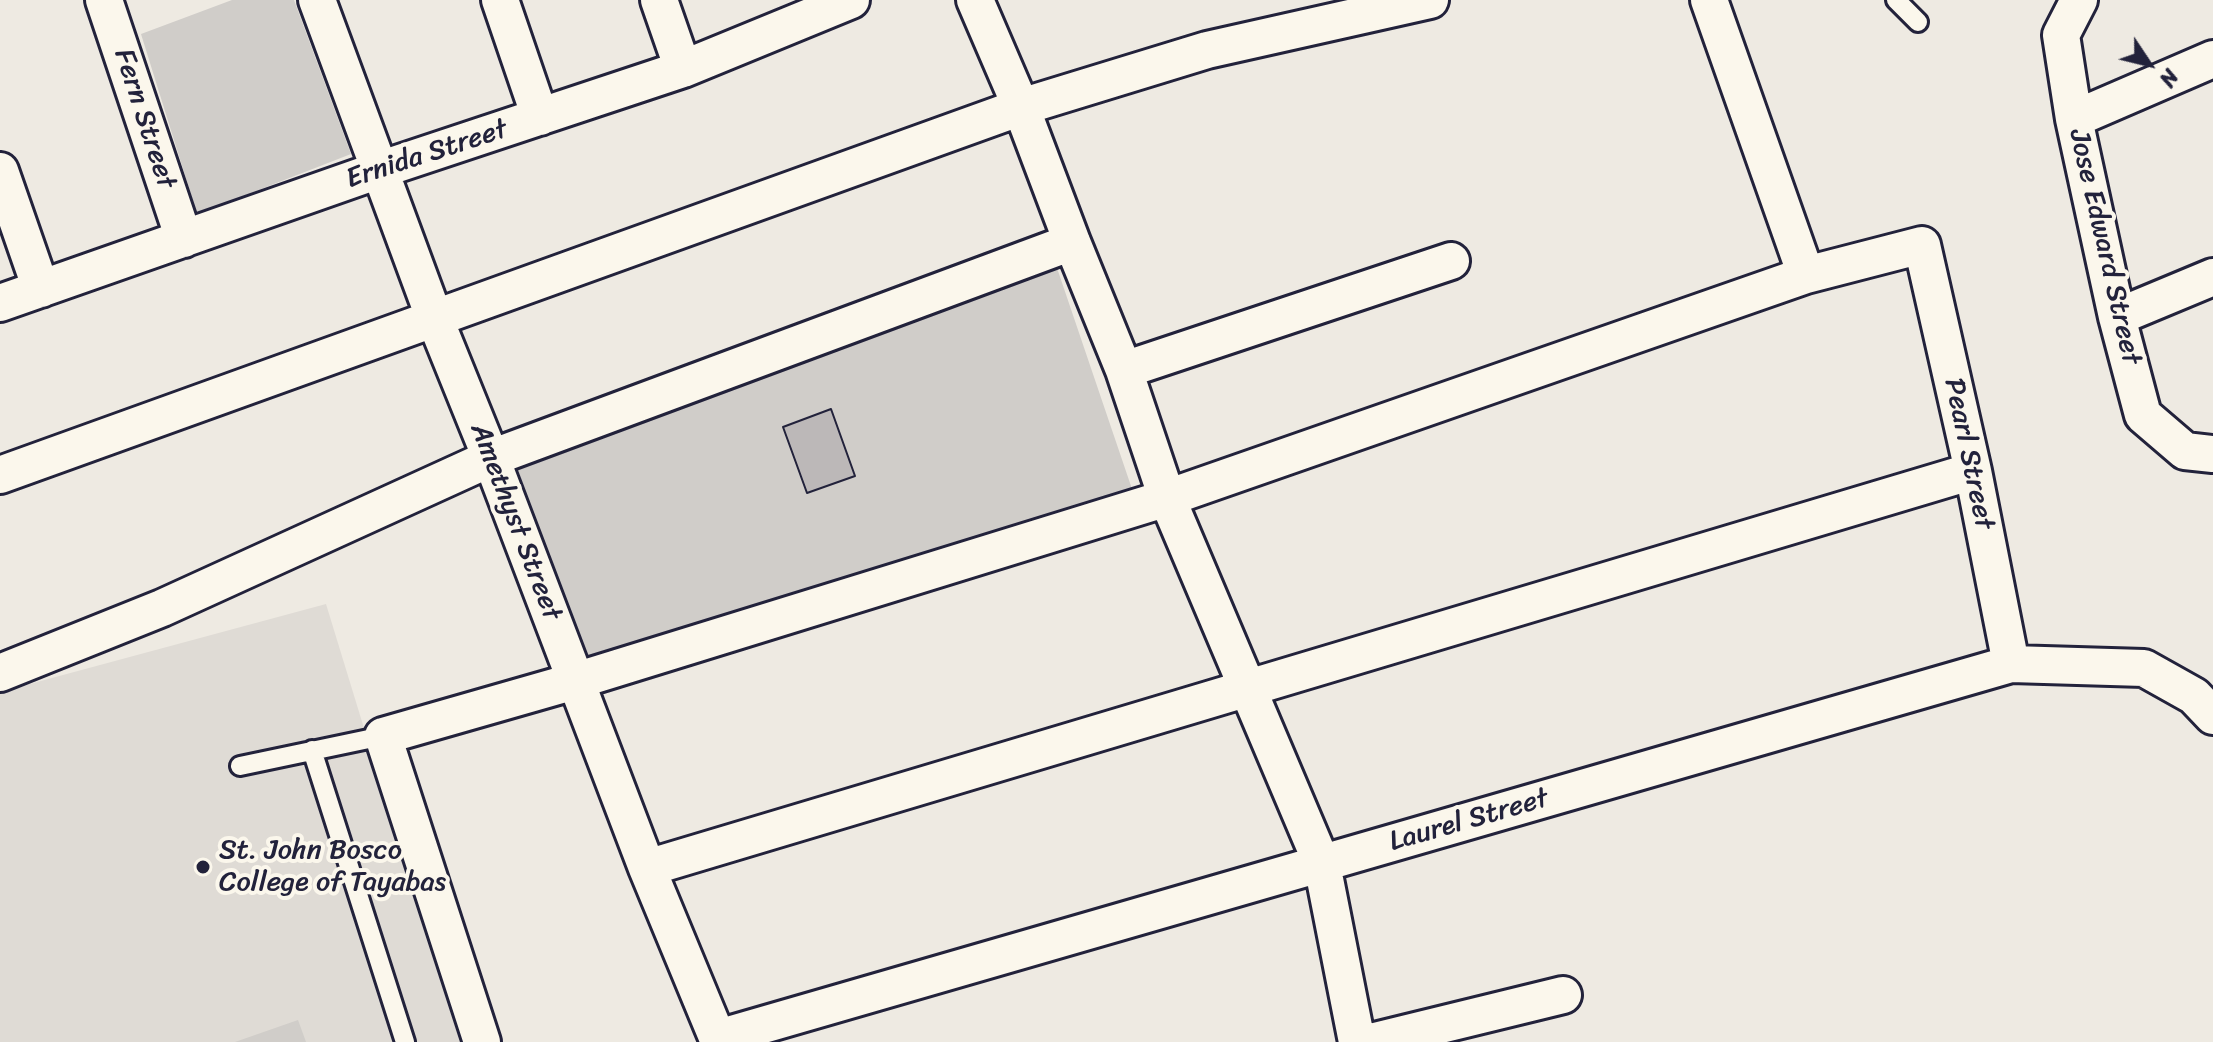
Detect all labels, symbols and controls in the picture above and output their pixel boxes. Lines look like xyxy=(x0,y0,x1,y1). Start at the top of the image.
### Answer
north arrow xyxy=(2109,24,2189,104)
street label: Fern Street xyxy=(106,45,182,193)
text: N xyxy=(2149,61,2189,95)
street label: Ernida Street xyxy=(342,113,512,197)
street label: Jose Edward Street xyxy=(2061,126,2147,368)
street label: Pearl Street xyxy=(1936,375,2000,533)
street label: Amethyst Street xyxy=(462,419,568,625)
street label: Laurel Street xyxy=(1386,782,1552,860)
place label: St. John Bosco College of Tayabas xyxy=(219,834,446,900)
marker: St. John Bosco College of Tayabas xyxy=(194,858,212,876)

